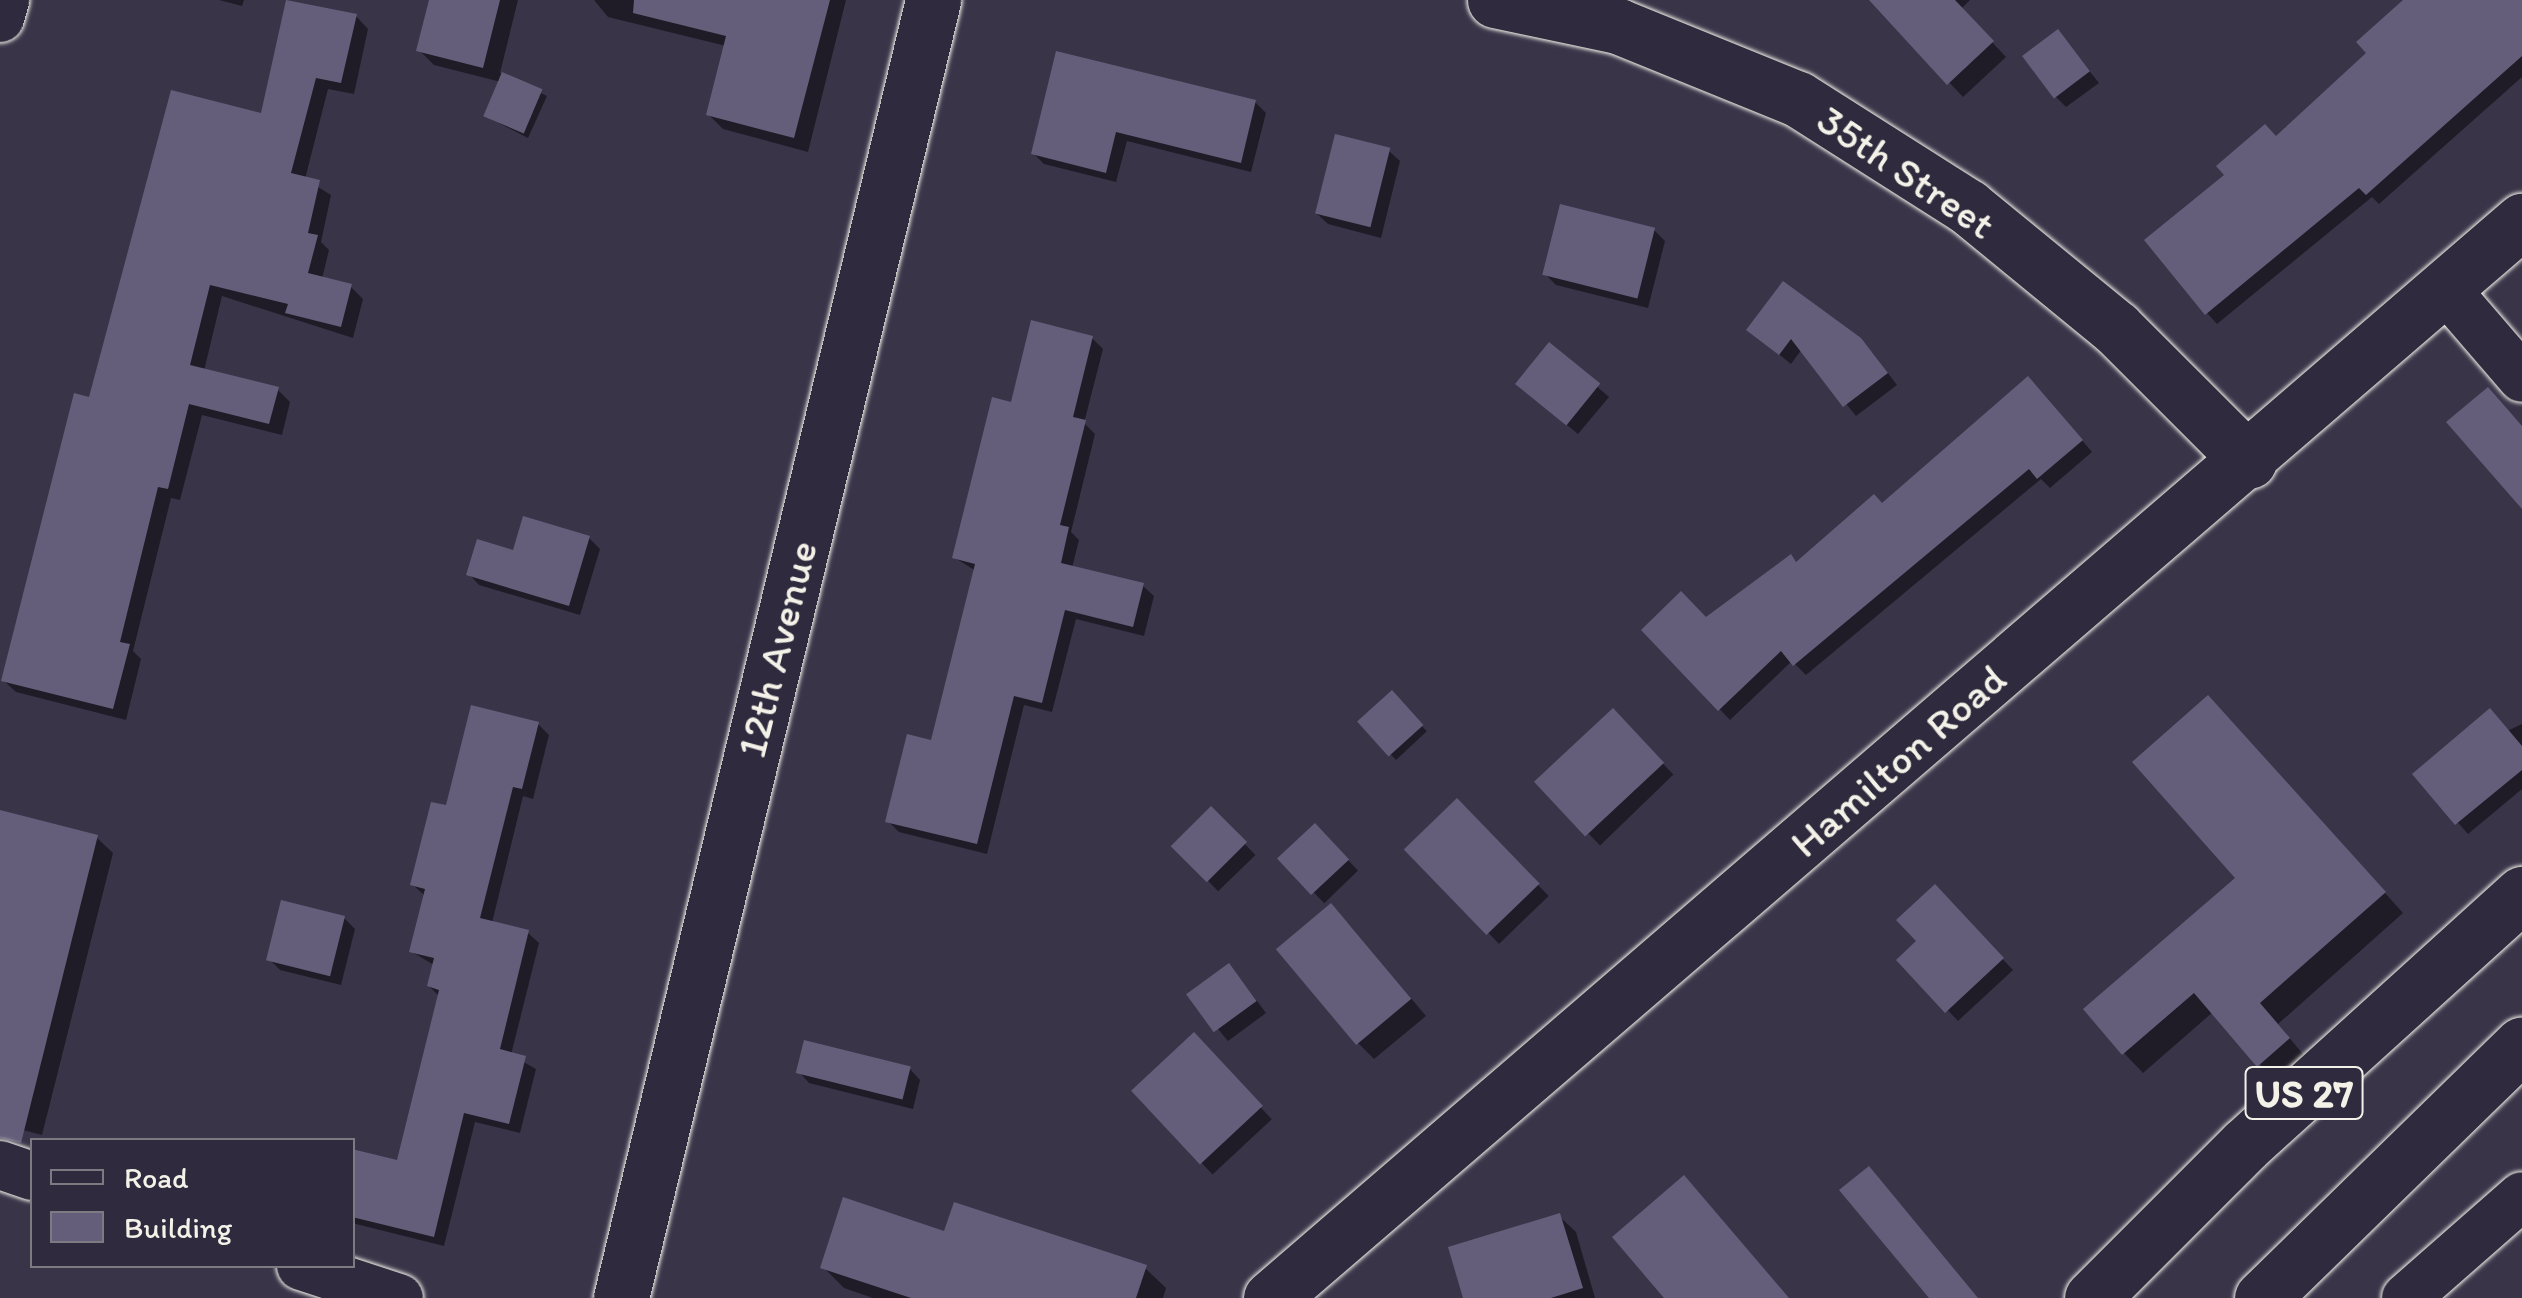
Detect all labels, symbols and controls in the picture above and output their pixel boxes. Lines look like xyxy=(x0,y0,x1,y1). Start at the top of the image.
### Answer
street label: 35th Street xyxy=(1808,94,2004,250)
street label: 12th Avenue xyxy=(726,536,828,762)
street label: Hamilton Road xyxy=(1780,654,2016,868)
road number: US 27 xyxy=(2244,1058,2364,1128)
legend xyxy=(30,1138,355,1268)
text: Road xyxy=(124,1159,189,1196)
text: Building xyxy=(124,1209,232,1246)

